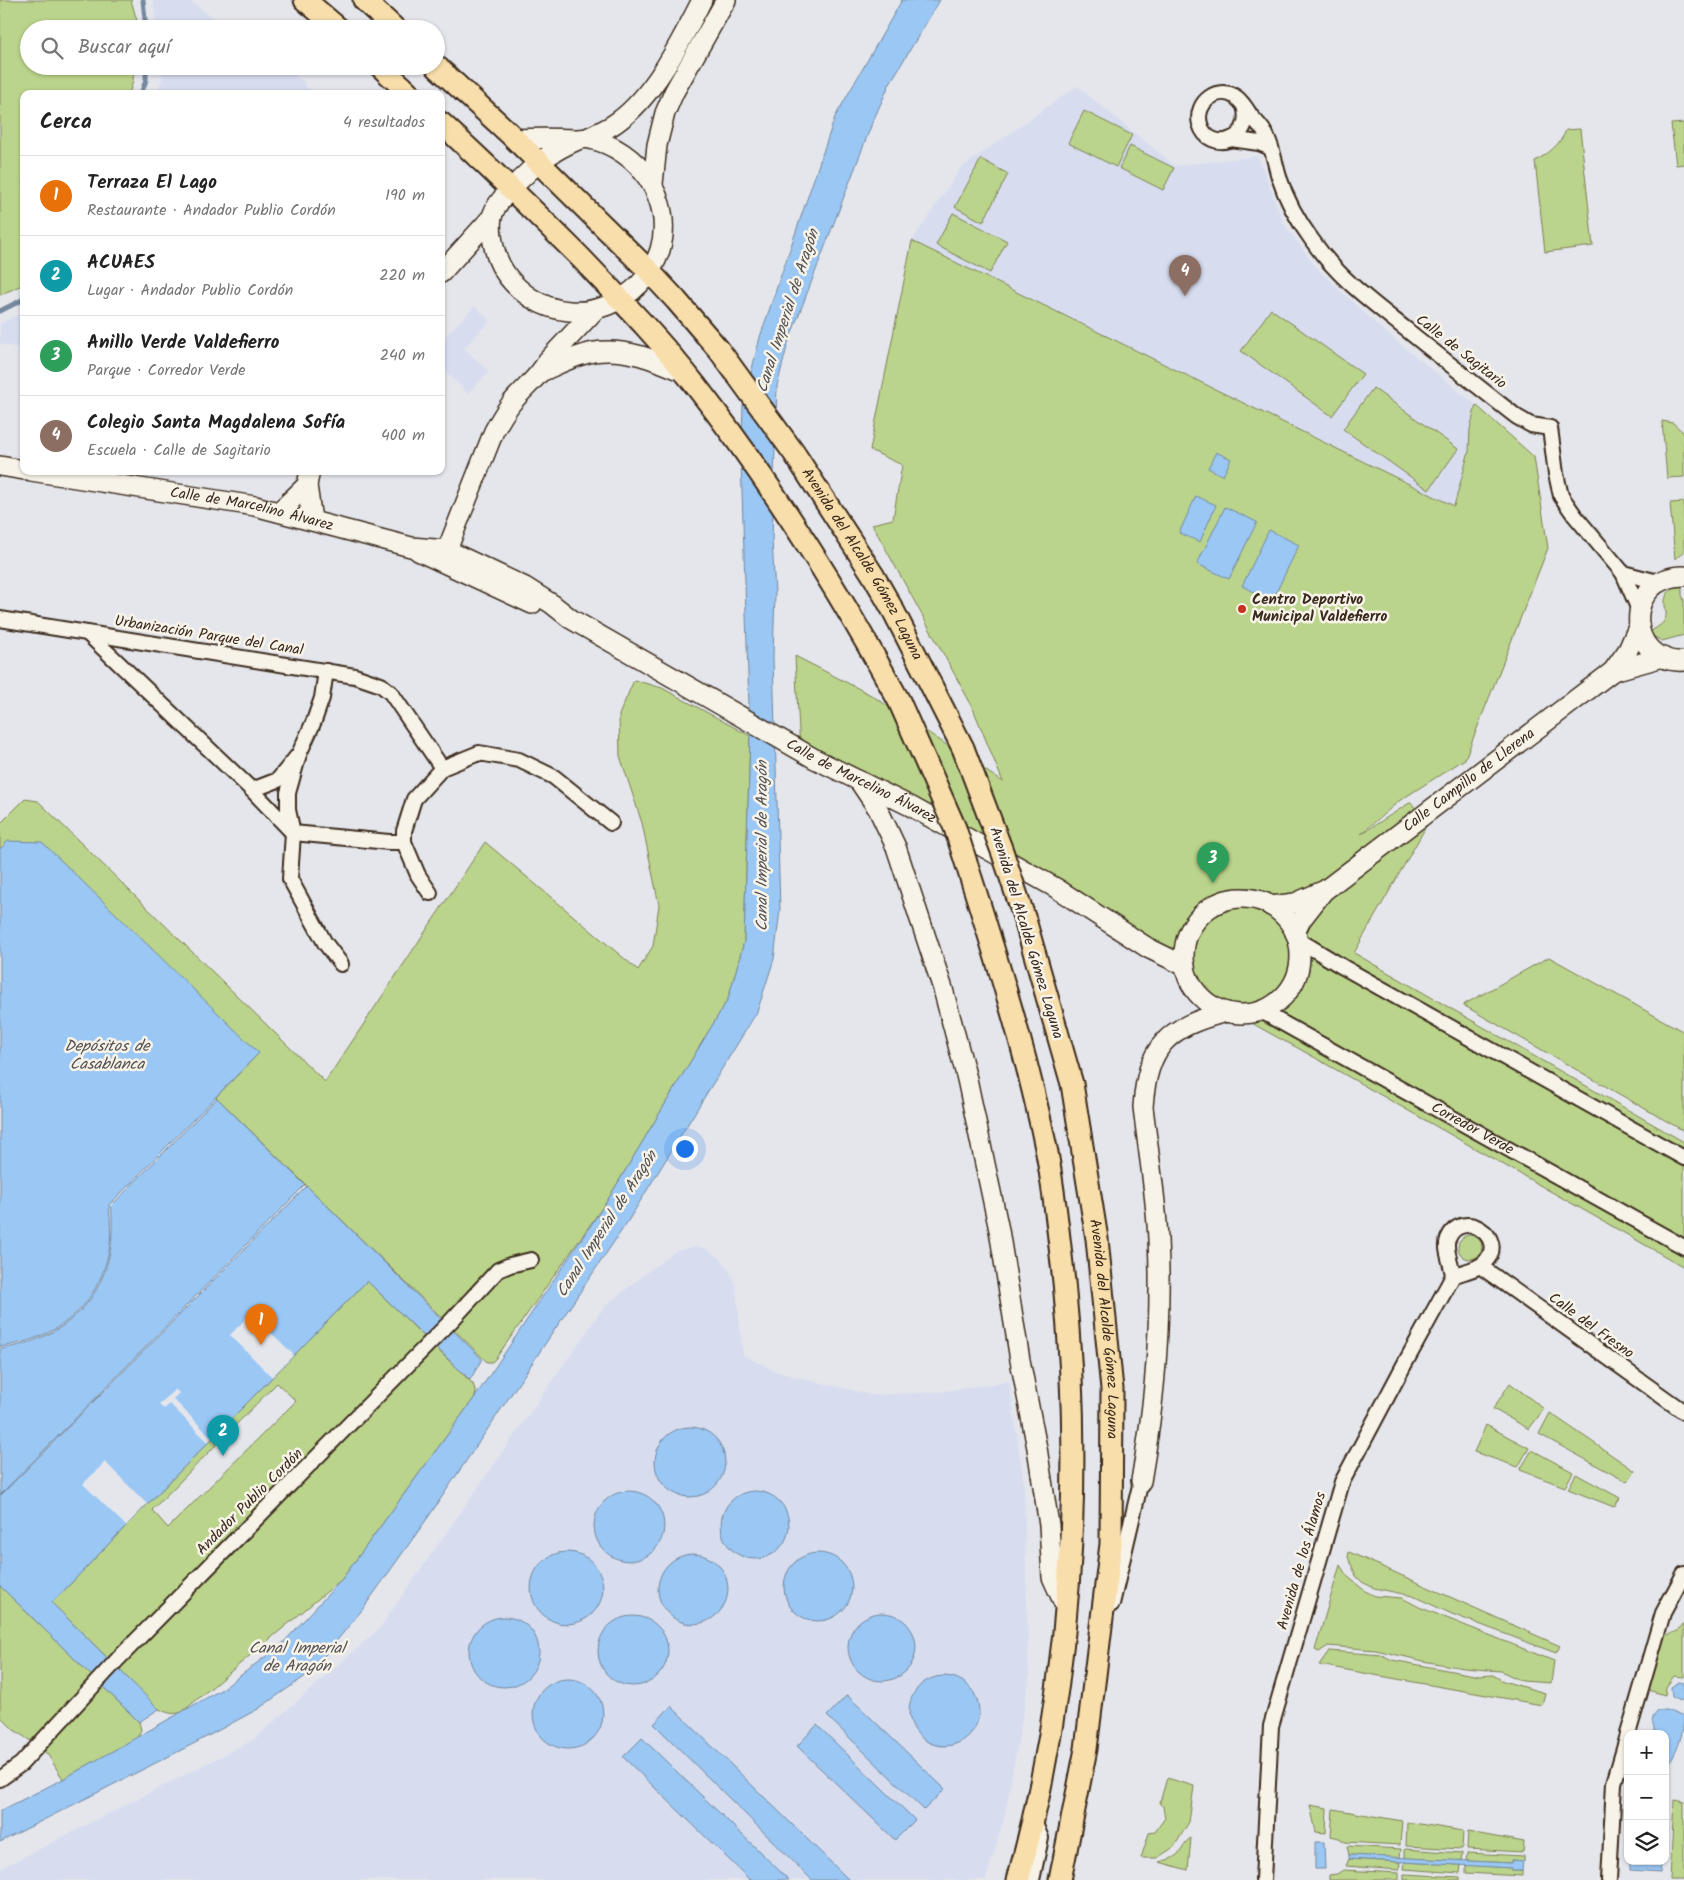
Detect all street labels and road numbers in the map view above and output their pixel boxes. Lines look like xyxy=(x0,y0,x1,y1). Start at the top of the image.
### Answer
street label: Calle de Sagitario xyxy=(1410,309,1512,396)
street label: Avenida del Alcalde Gómez Laguna xyxy=(795,463,929,665)
street label: Calle de Marcelino Álvarez xyxy=(168,481,336,538)
street label: Urbanización Parque del Canal xyxy=(113,609,306,663)
street label: Calle Campillo de Llerena xyxy=(1398,722,1540,839)
street label: Calle de Marcelino Álvarez xyxy=(781,733,941,830)
street label: Avenida del Alcalde Gómez Laguna xyxy=(982,824,1070,1042)
street label: Corredor Verde xyxy=(1426,1096,1518,1162)
street label: Avenida del Alcalde Gómez Laguna xyxy=(1082,1217,1124,1439)
street label: Calle del Fresno xyxy=(1543,1287,1639,1365)
street label: Andador Publio Cordón xyxy=(191,1443,309,1561)
street label: Avenida de los Álamos xyxy=(1271,1489,1333,1633)

